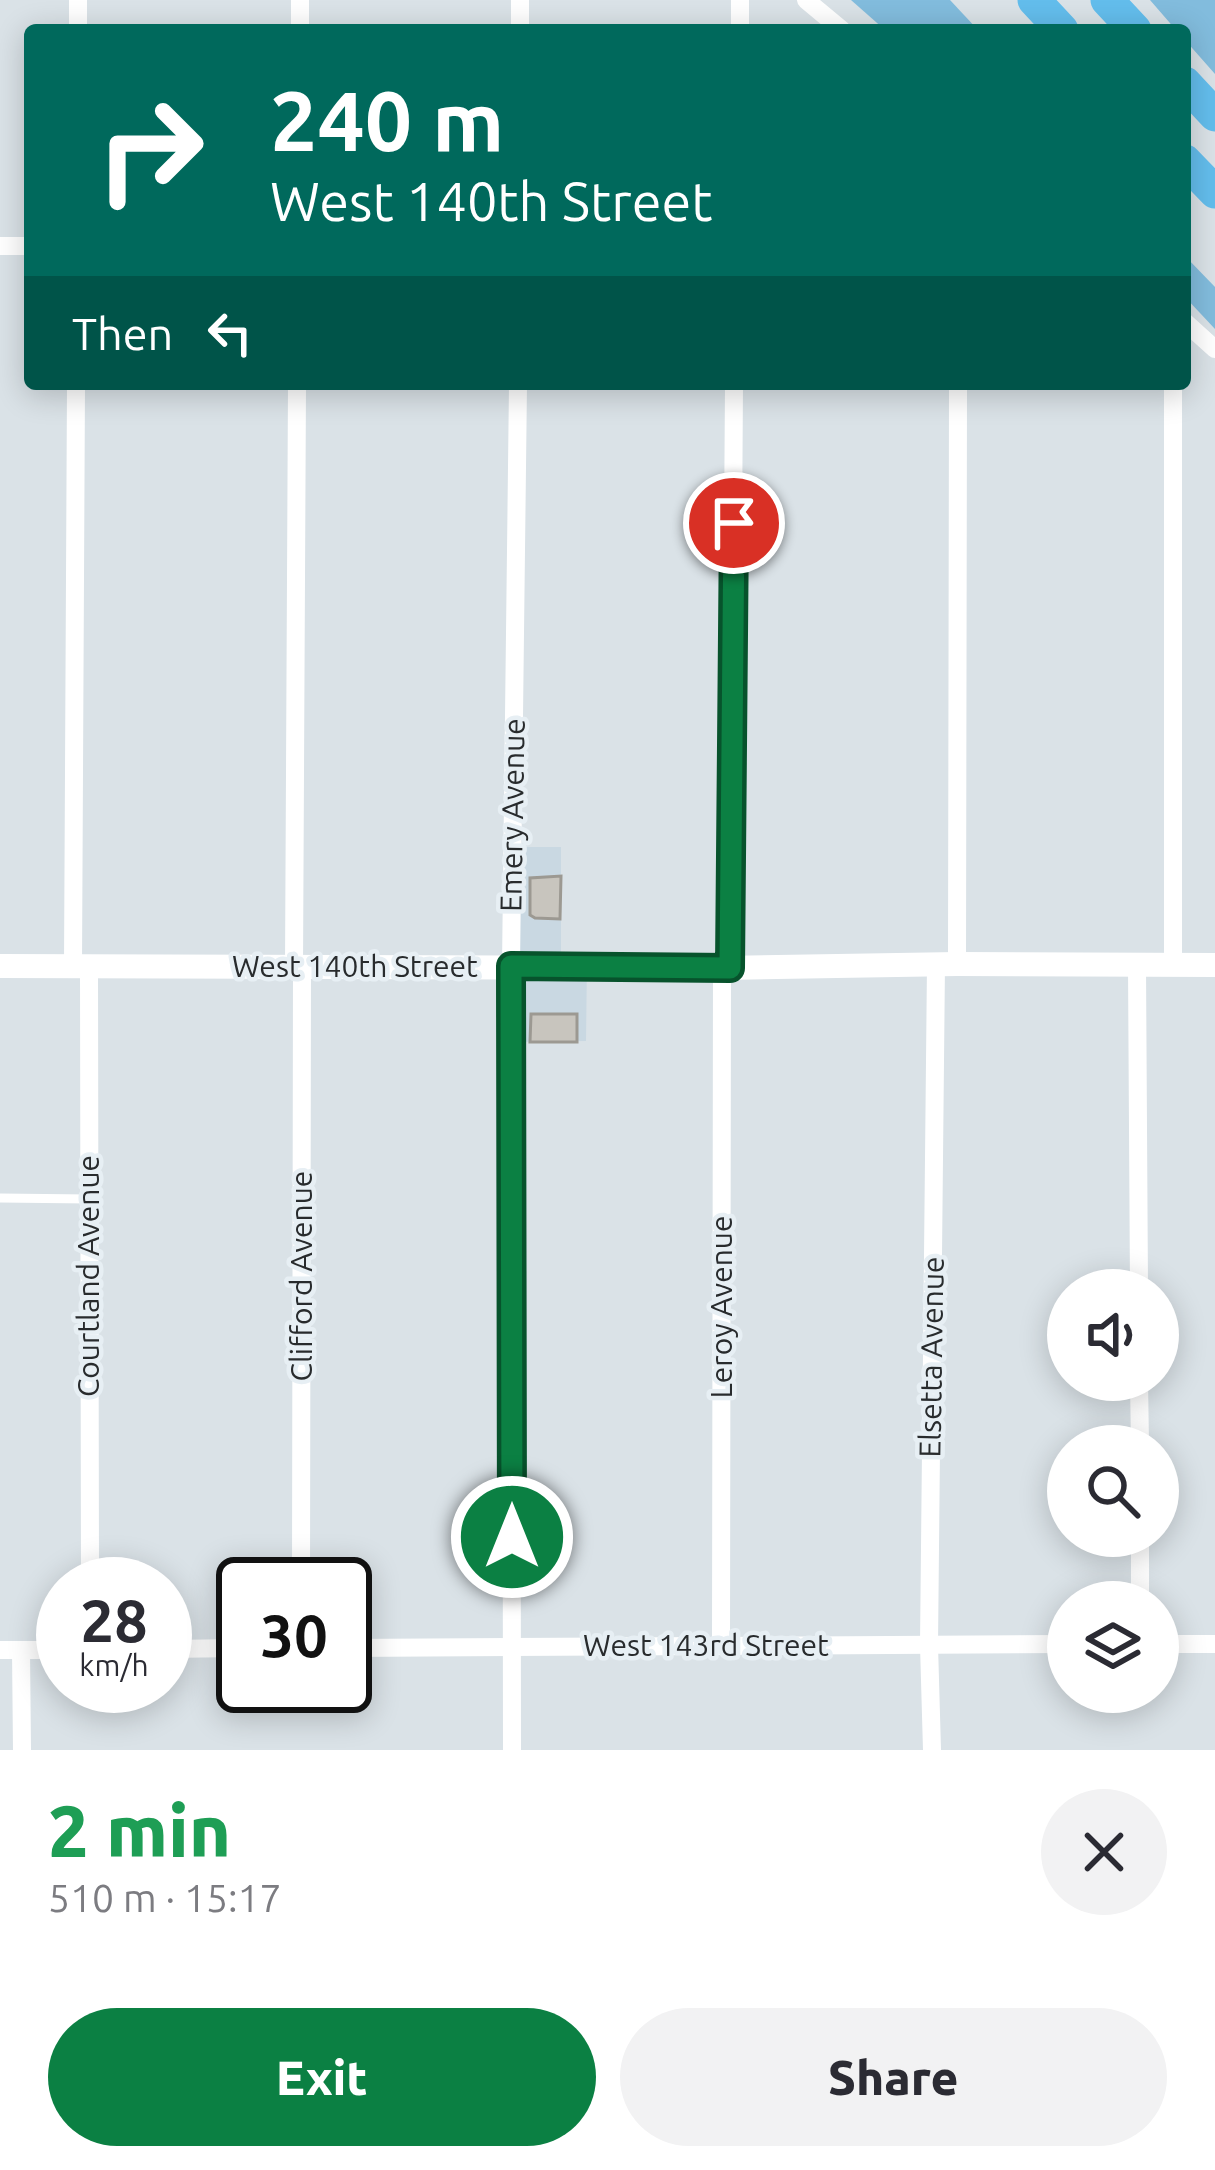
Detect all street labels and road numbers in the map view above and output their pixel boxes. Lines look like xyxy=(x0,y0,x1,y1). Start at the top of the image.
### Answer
street label: Emery Avenue xyxy=(493,718,531,912)
street label: West 140th Street xyxy=(232,949,478,983)
street label: Courtland Avenue xyxy=(71,1155,105,1397)
street label: Clifford Avenue xyxy=(284,1171,318,1381)
street label: Leroy Avenue xyxy=(704,1215,738,1399)
street label: Elsetta Avenue xyxy=(912,1256,950,1458)
street label: West 143rd Street xyxy=(583,1628,829,1662)

